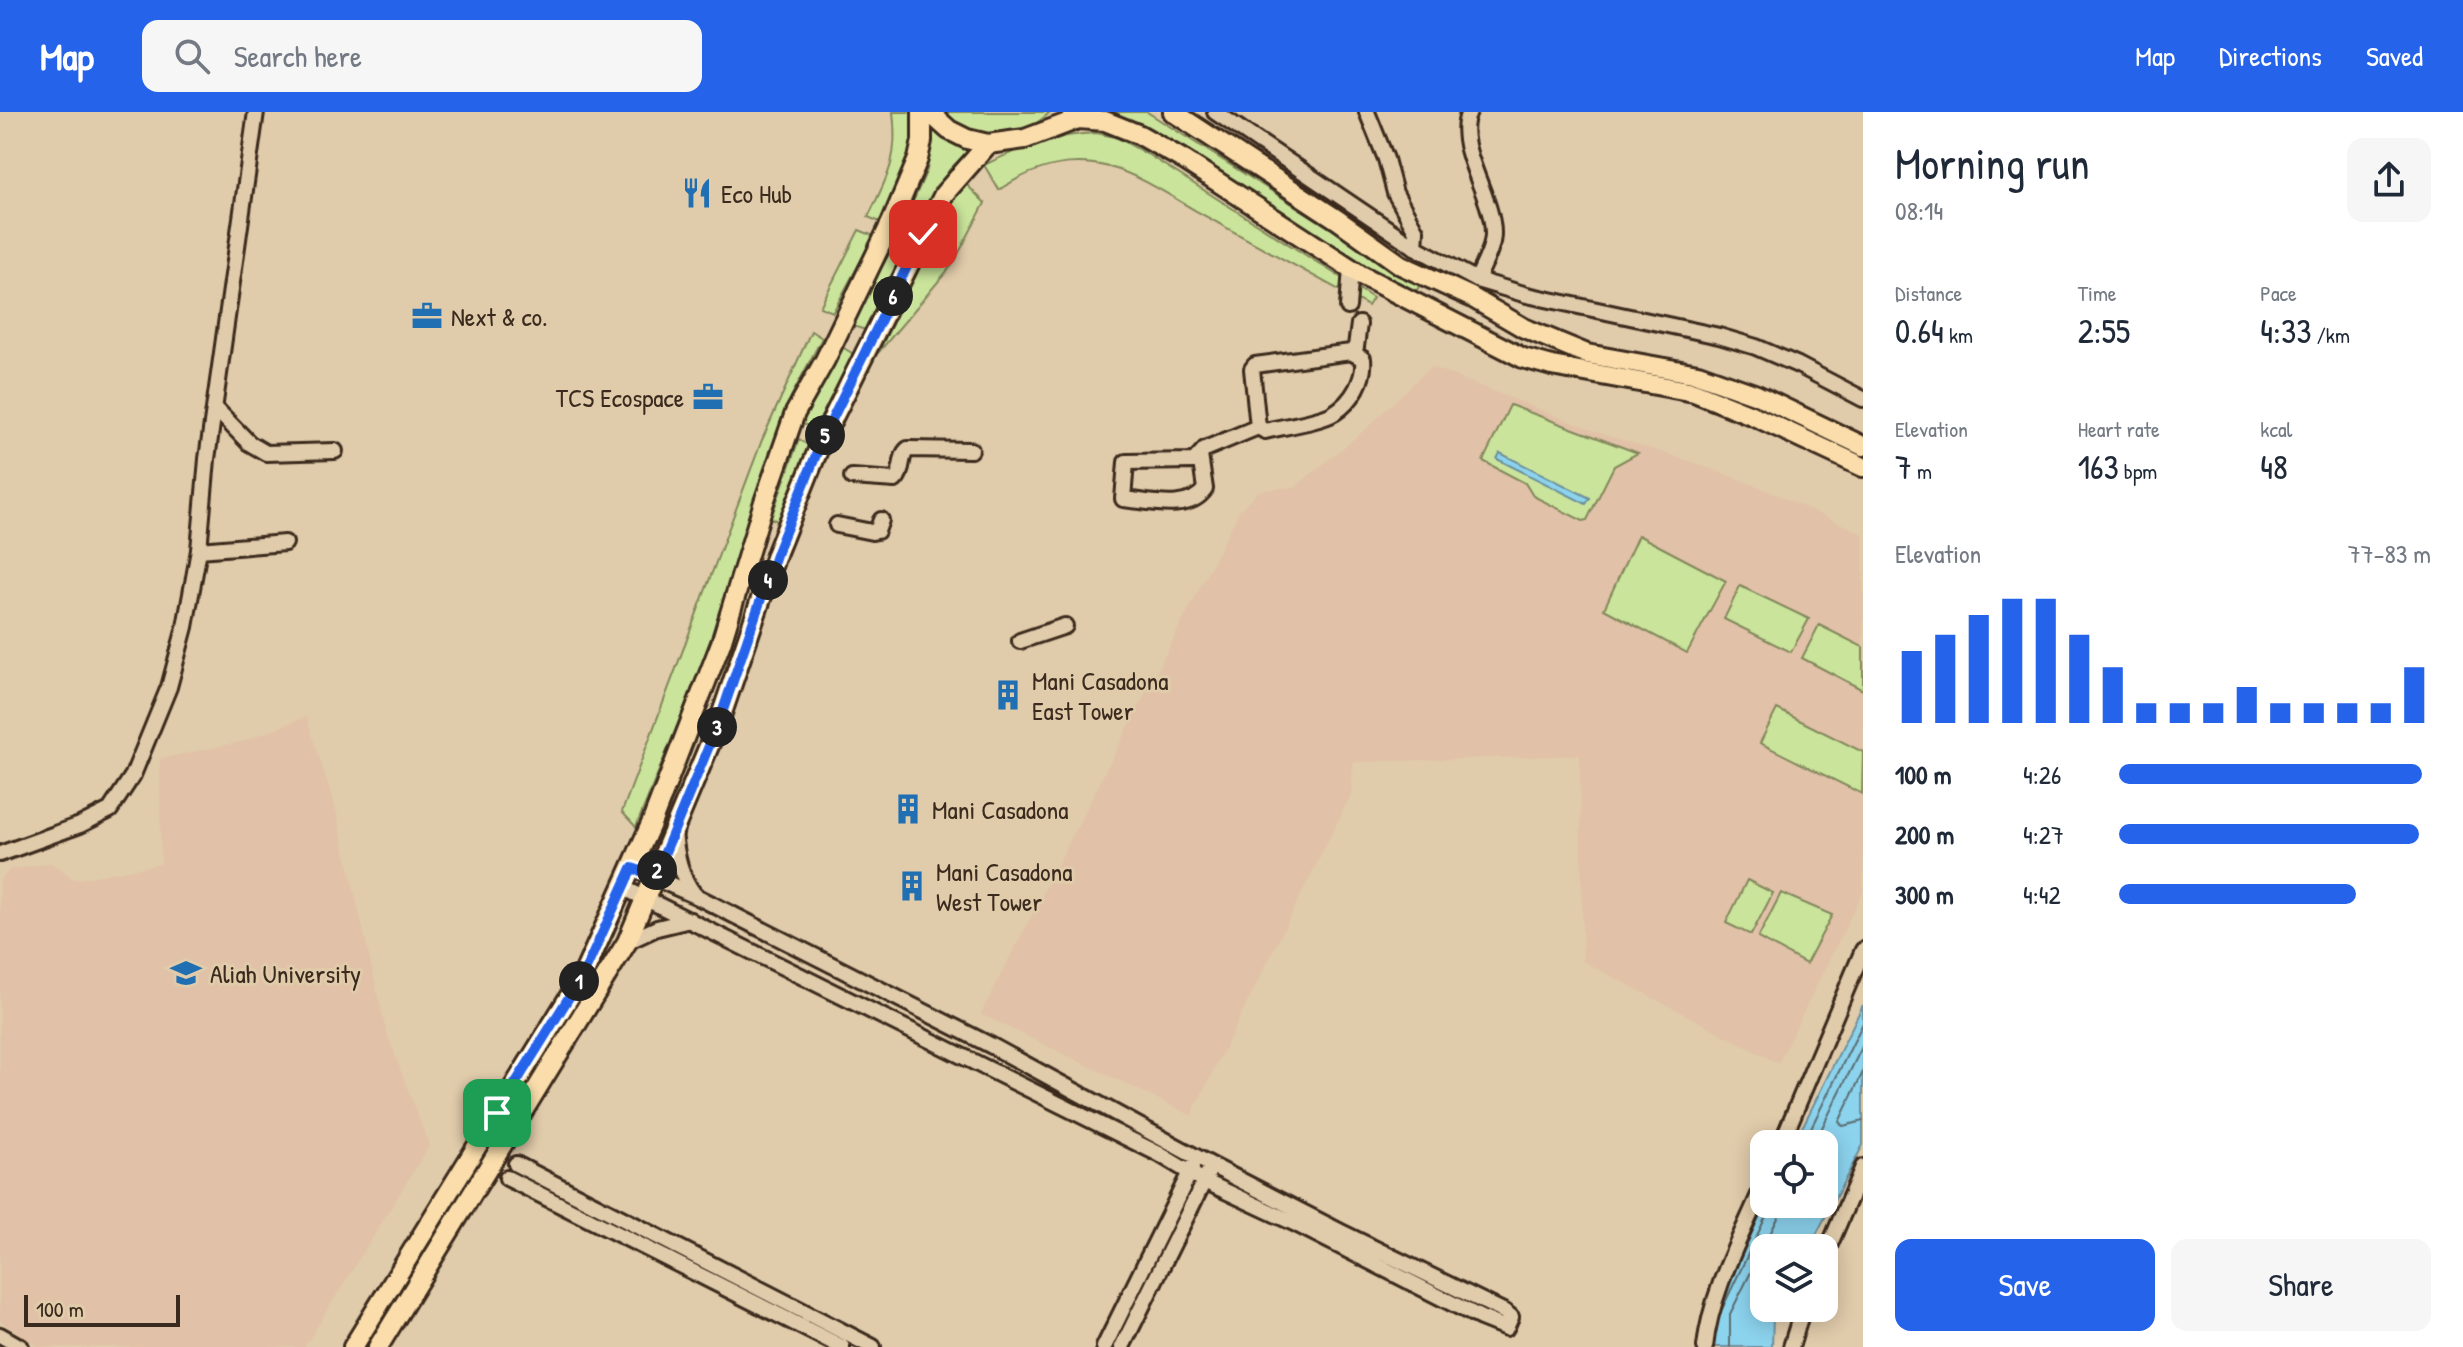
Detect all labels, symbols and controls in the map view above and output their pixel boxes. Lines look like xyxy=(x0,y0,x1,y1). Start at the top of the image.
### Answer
search box xyxy=(142,20,702,92)
text: Map xyxy=(40,30,94,82)
icon: search xyxy=(170,34,214,78)
text: Search here xyxy=(234,36,362,76)
text: Map xyxy=(2135,37,2175,75)
text: Directions xyxy=(2219,37,2322,75)
text: Saved xyxy=(2366,37,2423,75)
text: Morning run xyxy=(1895,133,2090,193)
button: share xyxy=(2347,138,2431,222)
restaurant icon: Eco Hub xyxy=(680,176,714,210)
place label: Eco Hub xyxy=(721,176,792,211)
text: 08:14 xyxy=(1895,193,1943,228)
pin xyxy=(889,200,957,268)
icon: check xyxy=(901,212,945,256)
pin: 6 xyxy=(873,276,913,316)
text: Distance xyxy=(1895,278,1962,308)
text: Time xyxy=(2078,278,2117,308)
text: Pace xyxy=(2260,278,2297,308)
text: 6 xyxy=(889,281,897,311)
office icon: Next & co. xyxy=(410,299,444,333)
place label: Next & co. xyxy=(451,299,548,334)
text: 0.64 xyxy=(1895,308,1944,354)
text: 2:55 xyxy=(2078,308,2130,354)
text: 4:33 xyxy=(2260,308,2311,354)
text: km xyxy=(1944,320,1973,350)
text: /km xyxy=(2311,320,2350,350)
place label: TCS Ecospace xyxy=(556,380,684,415)
office icon: TCS Ecospace xyxy=(691,380,725,414)
text: Elevation xyxy=(1895,414,1968,444)
text: Heart rate xyxy=(2078,414,2160,444)
text: kcal xyxy=(2260,414,2292,444)
pin: 5 xyxy=(805,415,845,455)
text: 5 xyxy=(820,420,830,450)
text: 7 xyxy=(1895,444,1912,490)
text: 163 xyxy=(2078,444,2119,490)
text: 48 xyxy=(2260,444,2288,490)
text: m xyxy=(1912,456,1932,486)
text: bpm xyxy=(2119,456,2157,486)
text: Elevation xyxy=(1895,536,1981,571)
text: 77–83 m xyxy=(2348,536,2431,571)
pin: 4 xyxy=(748,560,788,600)
text: 4 xyxy=(764,565,772,595)
place label: Mani Casadona East Tower xyxy=(1032,663,1168,728)
building icon: Mani Casadona East Tower xyxy=(991,678,1025,712)
pin: 3 xyxy=(697,707,737,747)
text: 3 xyxy=(712,712,722,742)
text: 100 m xyxy=(1895,757,1951,792)
text: 4:26 xyxy=(2023,757,2061,792)
building icon: Mani Casadona xyxy=(891,792,925,826)
place label: Mani Casadona xyxy=(932,792,1068,827)
text: 200 m xyxy=(1895,817,1954,852)
text: 4:27 xyxy=(2023,817,2064,852)
pin: 2 xyxy=(637,850,677,890)
place label: Mani Casadona West Tower xyxy=(936,854,1072,919)
text: 2 xyxy=(652,855,662,885)
building icon: Mani Casadona West Tower xyxy=(895,869,929,903)
text: 300 m xyxy=(1895,877,1954,912)
text: 4:42 xyxy=(2023,877,2061,912)
school or university icon: Aliah University xyxy=(169,956,203,990)
place label: Aliah University xyxy=(210,956,361,991)
pin: 1 xyxy=(559,961,599,1001)
text: 1 xyxy=(575,966,583,996)
pin xyxy=(463,1079,531,1147)
icon: arrive xyxy=(475,1091,519,1135)
map controls xyxy=(1750,1130,1838,1322)
button: locate xyxy=(1750,1130,1838,1218)
button: layers xyxy=(1750,1234,1838,1322)
button: Save xyxy=(1895,1239,2155,1331)
button: Share xyxy=(2171,1239,2431,1331)
scale bar xyxy=(24,1291,180,1327)
text: 100 m xyxy=(36,1294,84,1324)

